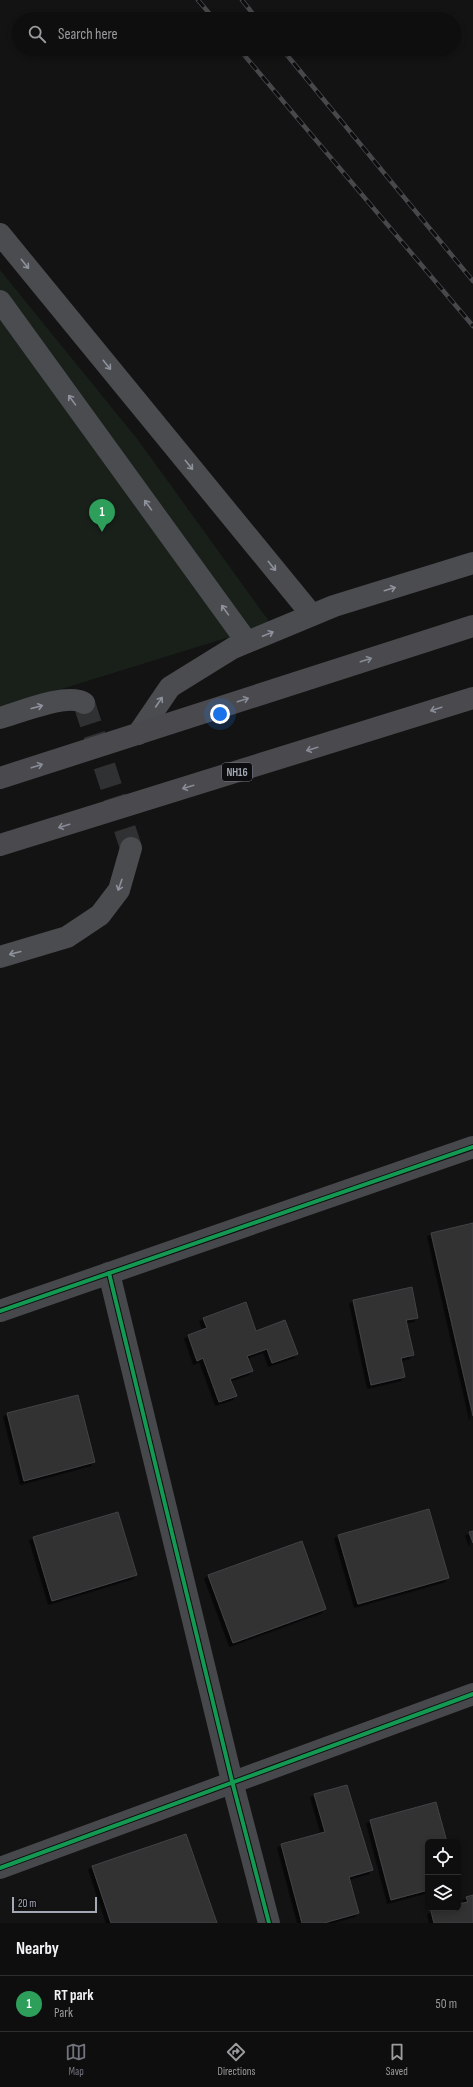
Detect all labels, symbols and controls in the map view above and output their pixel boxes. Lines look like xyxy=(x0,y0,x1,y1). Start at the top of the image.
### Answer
search box xyxy=(12,12,461,56)
icon: search xyxy=(26,23,48,45)
text: Search here xyxy=(58,25,118,44)
one-way arrow xyxy=(20,259,29,270)
one-way arrow xyxy=(103,359,112,370)
one-way arrow xyxy=(68,395,76,406)
one-way arrow xyxy=(185,460,194,471)
pin: 1 xyxy=(89,499,115,532)
one-way arrow xyxy=(144,500,152,511)
one-way arrow xyxy=(267,560,276,571)
one-way arrow xyxy=(383,585,396,592)
one-way arrow xyxy=(220,605,229,616)
one-way arrow xyxy=(261,629,273,637)
one-way arrow xyxy=(360,656,373,663)
one-way arrow xyxy=(236,696,248,704)
one-way arrow xyxy=(155,697,163,708)
one-way arrow xyxy=(31,703,44,710)
your location xyxy=(210,704,230,724)
one-way arrow xyxy=(430,706,442,714)
one-way arrow xyxy=(306,746,319,753)
one-way arrow xyxy=(30,762,43,769)
road number: NH16 xyxy=(222,763,252,781)
one-way arrow xyxy=(181,784,194,791)
one-way arrow xyxy=(57,823,70,830)
one-way arrow xyxy=(116,879,123,892)
one-way arrow xyxy=(9,949,22,957)
map controls xyxy=(425,1839,461,1911)
button: locate xyxy=(425,1839,461,1875)
button: layers xyxy=(425,1875,461,1911)
scale bar xyxy=(12,1895,97,1914)
text: 20 m xyxy=(18,1897,36,1910)
text: Nearby xyxy=(16,1939,59,1959)
text: RT park xyxy=(54,1986,94,2005)
text: 1 xyxy=(26,1996,32,2012)
text: 50 m xyxy=(436,1996,457,2012)
text: Park xyxy=(54,2005,73,2021)
tab: Map xyxy=(65,2041,87,2078)
tab: Directions xyxy=(218,2041,255,2078)
tab: Saved xyxy=(386,2041,408,2078)

